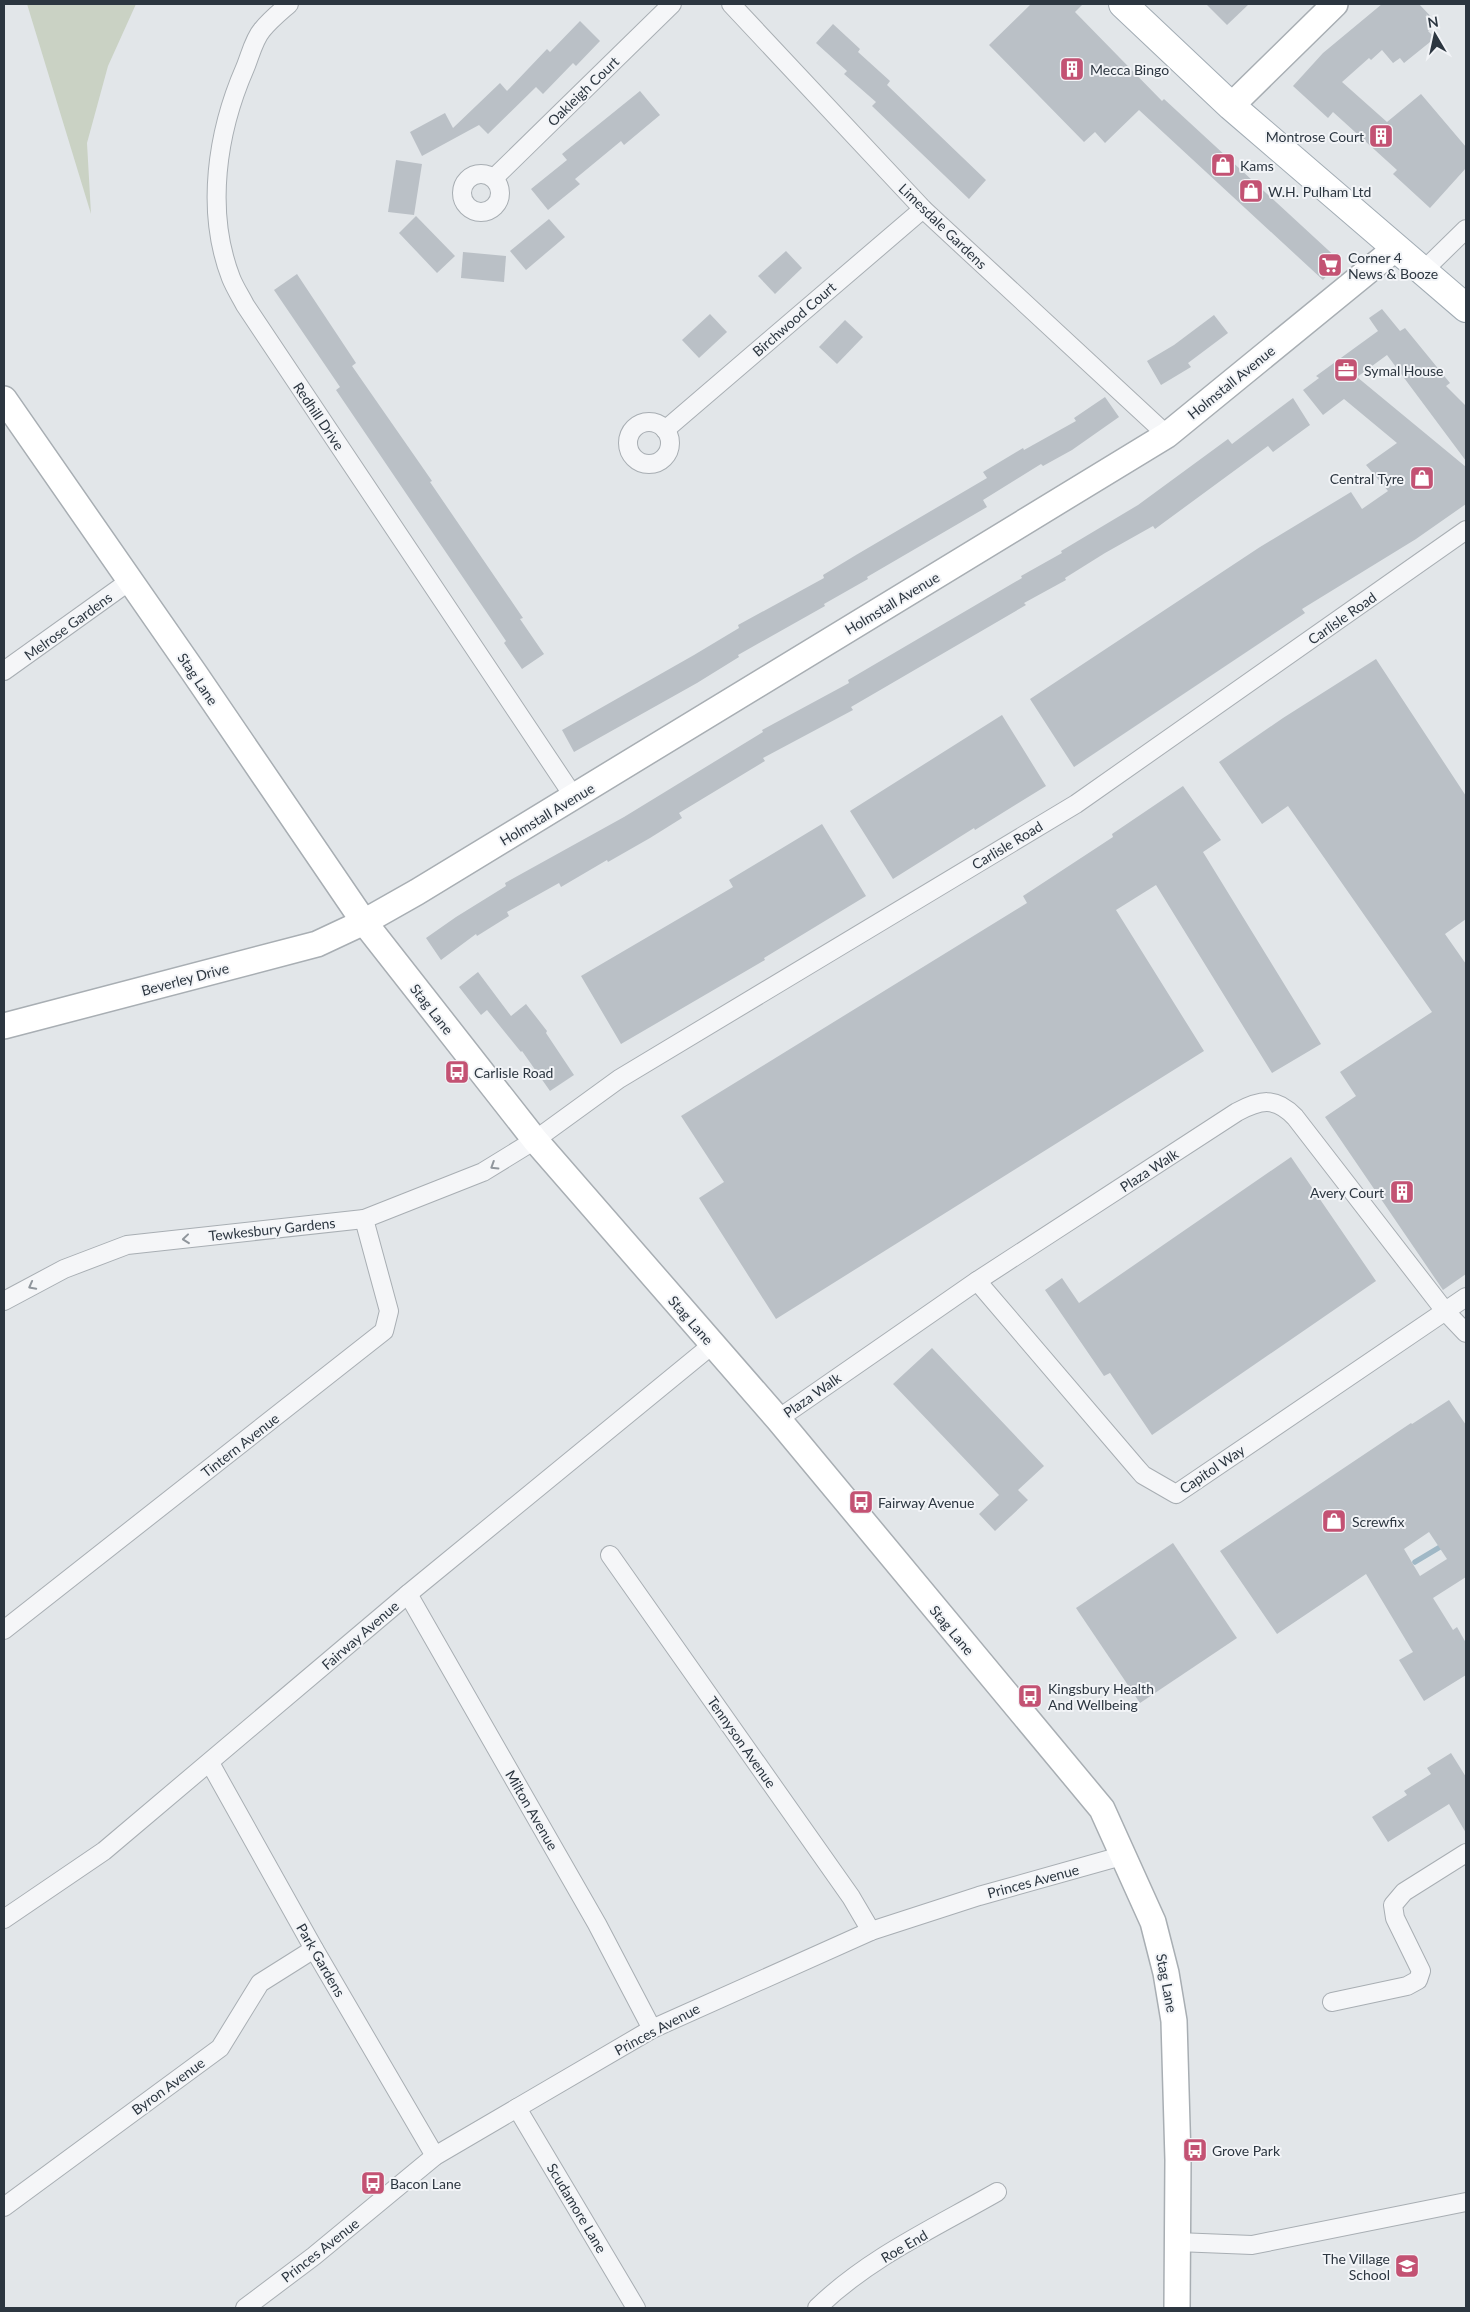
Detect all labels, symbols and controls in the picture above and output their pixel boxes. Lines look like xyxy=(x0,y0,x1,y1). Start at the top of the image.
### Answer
north arrow xyxy=(1410,10,1460,60)
text: N xyxy=(1426,12,1440,31)
street label: Oakleigh Court xyxy=(544,53,622,129)
building icon: Mecca Bingo xyxy=(1059,56,1085,82)
place label: Mecca Bingo xyxy=(1090,61,1169,78)
building icon: Montrose Court xyxy=(1368,123,1394,149)
place label: Montrose Court xyxy=(1266,128,1364,145)
shop icon: Kams xyxy=(1210,152,1236,178)
place label: Kams xyxy=(1240,157,1274,174)
shop icon: W.H. Pulham Ltd xyxy=(1238,178,1264,204)
street label: Limesdale Gardens xyxy=(895,180,991,272)
place label: W.H. Pulham Ltd xyxy=(1268,183,1371,200)
place label: Corner 4 News & Booze xyxy=(1348,249,1438,282)
supermarket icon: Corner 4 News & Booze xyxy=(1317,252,1343,278)
street label: Birchwood Court xyxy=(749,278,839,360)
street label: Holmstall Avenue xyxy=(1184,342,1278,422)
office icon: Symal House xyxy=(1333,357,1359,383)
place label: Symal House xyxy=(1364,362,1443,379)
street label: Redhill Drive xyxy=(290,379,348,453)
shop icon: Central Tyre xyxy=(1409,465,1435,491)
place label: Central Tyre xyxy=(1330,470,1404,487)
street label: Holmstall Avenue xyxy=(842,568,942,638)
street label: Melrose Gardens xyxy=(21,588,115,664)
street label: Carlisle Road xyxy=(1305,588,1379,648)
street label: Stag Lane xyxy=(174,650,222,708)
street label: Holmstall Avenue xyxy=(497,779,597,849)
street label: Carlisle Road xyxy=(969,817,1045,873)
street label: Beverley Drive xyxy=(139,959,231,999)
street label: Stag Lane xyxy=(407,980,457,1038)
bus stop icon: Carlisle Road xyxy=(444,1059,470,1085)
place label: Carlisle Road xyxy=(474,1064,553,1081)
street label: Plaza Walk xyxy=(1117,1144,1182,1195)
one-way arrow xyxy=(490,1159,499,1169)
building icon: Avery Court xyxy=(1389,1179,1415,1205)
place label: Avery Court xyxy=(1310,1184,1384,1201)
street label: Tewkesbury Gardens xyxy=(208,1214,336,1244)
one-way arrow xyxy=(181,1233,189,1244)
one-way arrow xyxy=(28,1280,37,1290)
street label: Stag Lane xyxy=(665,1292,717,1348)
street label: Plaza Walk xyxy=(780,1368,845,1421)
street label: Tintern Avenue xyxy=(198,1409,282,1481)
street label: Capitol Way xyxy=(1176,1441,1248,1497)
bus stop icon: Fairway Avenue xyxy=(848,1489,874,1515)
place label: Fairway Avenue xyxy=(878,1494,974,1511)
shop icon: Screwfix xyxy=(1321,1508,1347,1534)
place label: Screwfix xyxy=(1352,1513,1404,1530)
street label: Fairway Avenue xyxy=(318,1597,402,1673)
street label: Stag Lane xyxy=(926,1602,978,1658)
place label: Kingsbury Health And Wellbeing xyxy=(1048,1680,1154,1713)
bus stop icon: Kingsbury Health And Wellbeing xyxy=(1017,1683,1043,1709)
street label: Tennyson Avenue xyxy=(704,1693,780,1791)
street label: Milton Avenue xyxy=(502,1767,562,1853)
street label: Princes Avenue xyxy=(985,1861,1081,1901)
street label: Park Gardens xyxy=(293,1920,349,2000)
street label: Stag Lane xyxy=(1153,1952,1181,2014)
street label: Princes Avenue xyxy=(611,1999,703,2059)
street label: Byron Avenue xyxy=(128,2054,208,2118)
bus stop icon: Grove Park xyxy=(1182,2137,1208,2163)
place label: Grove Park xyxy=(1212,2142,1281,2159)
street label: Scudamore Lane xyxy=(544,2160,610,2256)
bus stop icon: Bacon Lane xyxy=(360,2170,386,2196)
place label: Bacon Lane xyxy=(390,2175,461,2192)
street label: Princes Avenue xyxy=(278,2214,362,2286)
street label: Roe End xyxy=(878,2226,930,2266)
place label: The Village School xyxy=(1323,2250,1390,2283)
school or university icon: The Village School xyxy=(1394,2253,1420,2279)

